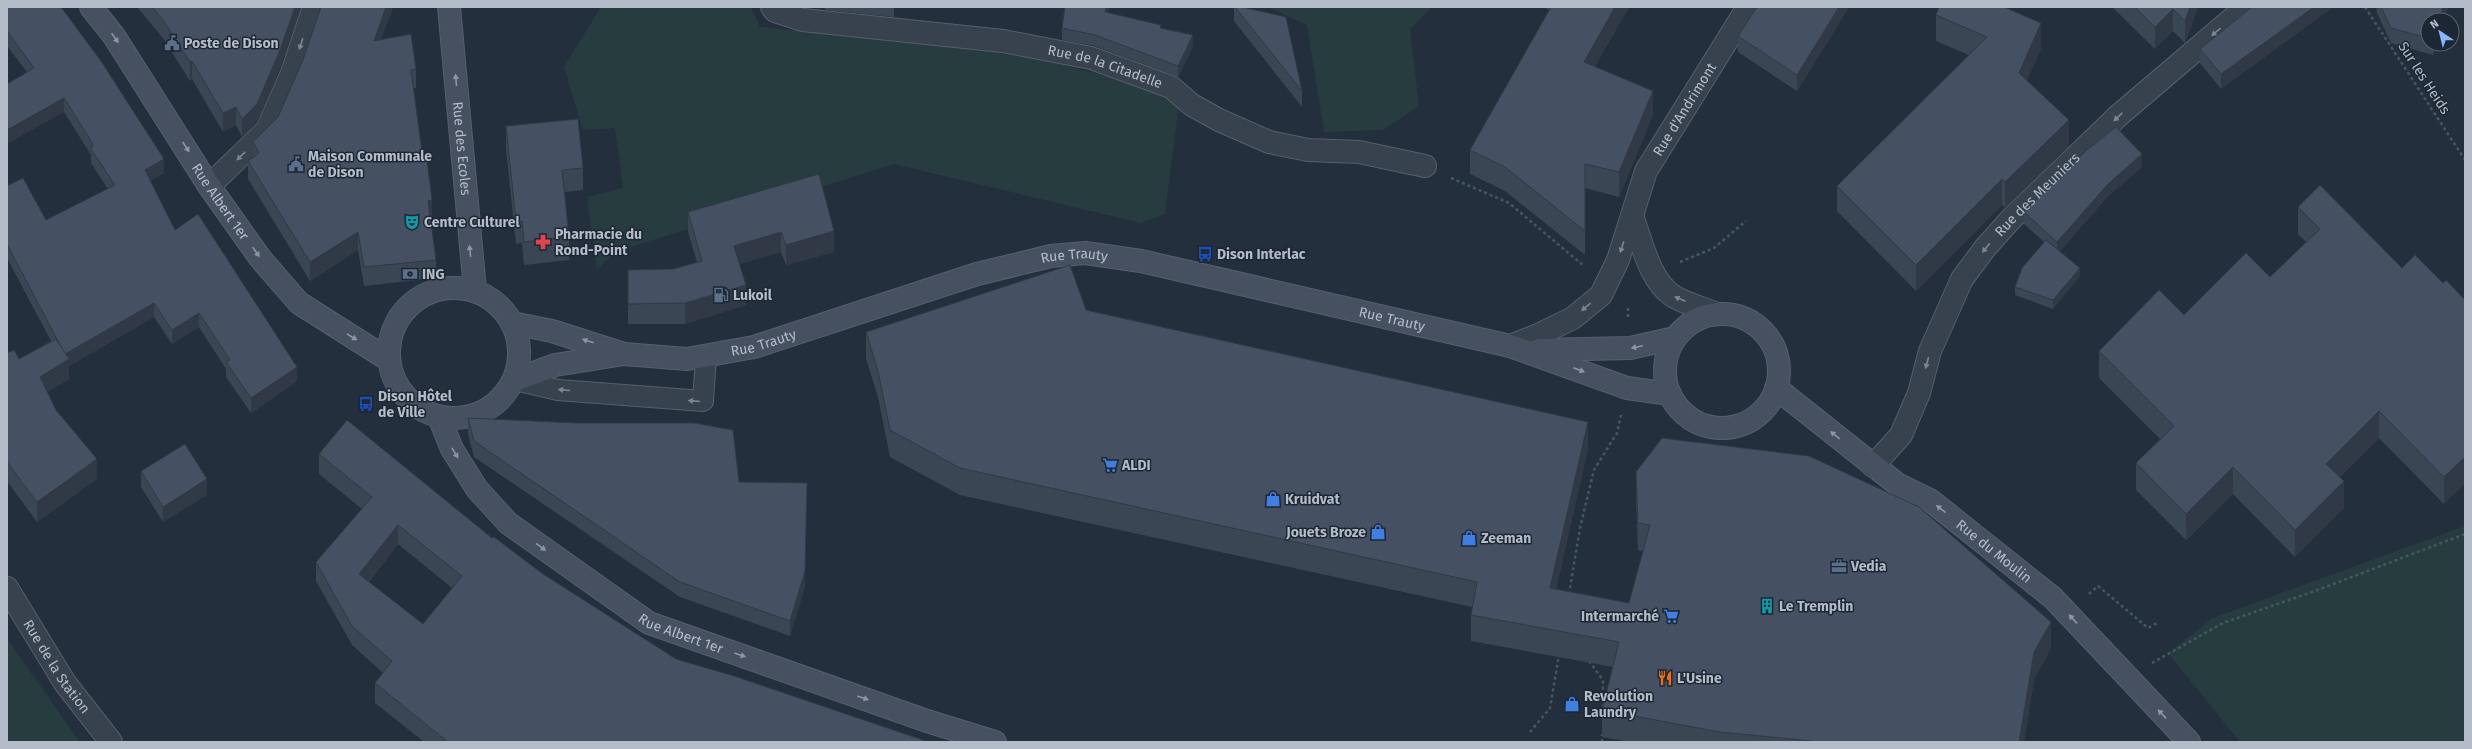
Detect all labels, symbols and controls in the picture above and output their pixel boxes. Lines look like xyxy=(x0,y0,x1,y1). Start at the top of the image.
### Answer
north arrow xyxy=(2420,12,2460,52)
text: N xyxy=(2428,17,2441,32)
one-way arrow xyxy=(2211,28,2222,37)
one-way arrow xyxy=(111,32,119,43)
public building icon: Poste de Dison xyxy=(163,34,181,52)
place label: Poste de Dison xyxy=(184,35,279,52)
one-way arrow xyxy=(298,38,304,50)
street label: Sur les Heids xyxy=(2394,39,2454,118)
street label: Rue de la Citadelle xyxy=(1046,41,1165,92)
street label: Rue d'Andrimont xyxy=(1649,59,1720,159)
one-way arrow xyxy=(453,74,460,86)
street label: Rue des Ecoles xyxy=(449,101,475,197)
one-way arrow xyxy=(2113,112,2122,121)
one-way arrow xyxy=(182,141,189,153)
place label: Maison Communale de Dison xyxy=(308,148,432,181)
street label: Rue des Meuniers xyxy=(1991,149,2084,240)
one-way arrow xyxy=(236,151,246,161)
public building icon: Maison Communale de Dison xyxy=(287,155,305,173)
street label: Rue Albert 1er xyxy=(188,160,253,244)
theatre icon: Centre Culturel xyxy=(403,213,421,231)
place label: Centre Culturel xyxy=(424,214,521,231)
place label: Pharmacie du Rond-Point xyxy=(555,226,642,259)
pharmacy icon: Pharmacie du Rond-Point xyxy=(534,233,552,251)
one-way arrow xyxy=(1619,241,1625,253)
one-way arrow xyxy=(1981,243,1990,254)
street label: Rue Trauty xyxy=(1039,244,1109,267)
one-way arrow xyxy=(467,245,474,257)
bus stop icon: Dison Interlac xyxy=(1196,245,1214,263)
one-way arrow xyxy=(252,246,260,257)
place label: Dison Interlac xyxy=(1217,246,1306,263)
bank icon: ING xyxy=(401,265,419,283)
place label: ING xyxy=(422,266,444,283)
fuel station icon: Lukoil xyxy=(712,286,730,304)
place label: Lukoil xyxy=(733,287,773,304)
one-way arrow xyxy=(1675,296,1686,302)
one-way arrow xyxy=(1581,302,1592,311)
street label: Rue Trauty xyxy=(1357,303,1427,335)
street label: Rue Trauty xyxy=(729,325,798,360)
one-way arrow xyxy=(346,334,358,341)
one-way arrow xyxy=(581,338,593,344)
one-way arrow xyxy=(1631,344,1643,350)
one-way arrow xyxy=(1924,357,1930,369)
one-way arrow xyxy=(1573,367,1585,373)
one-way arrow xyxy=(558,387,571,394)
place label: Dison Hôtel de Ville xyxy=(378,388,453,421)
bus stop icon: Dison Hôtel de Ville xyxy=(357,395,375,413)
one-way arrow xyxy=(688,397,700,404)
one-way arrow xyxy=(1830,431,1840,439)
one-way arrow xyxy=(451,447,458,459)
supermarket icon: ALDI xyxy=(1101,456,1119,474)
place label: ALDI xyxy=(1121,457,1151,474)
shop icon: Kruidvat xyxy=(1264,490,1282,508)
place label: Kruidvat xyxy=(1285,491,1340,508)
one-way arrow xyxy=(1936,505,1947,513)
street label: Rue du Moulin xyxy=(1953,516,2035,586)
shop icon: Jouets Broze xyxy=(1369,523,1387,541)
place label: Jouets Broze xyxy=(1285,524,1366,541)
shop icon: Zeeman xyxy=(1460,529,1478,547)
place label: Zeeman xyxy=(1481,530,1531,547)
one-way arrow xyxy=(536,543,547,551)
office icon: Vedia xyxy=(1830,557,1848,575)
place label: Vedia xyxy=(1850,558,1887,575)
building icon: Le Tremplin xyxy=(1758,597,1776,615)
place label: Le Tremplin xyxy=(1779,598,1853,615)
supermarket icon: Intermarché xyxy=(1662,607,1680,625)
place label: Intermarché xyxy=(1581,608,1659,625)
street label: Rue Albert 1er xyxy=(635,610,726,657)
one-way arrow xyxy=(2068,614,2078,624)
street label: Rue de la Station xyxy=(20,617,94,717)
one-way arrow xyxy=(735,652,747,658)
restaurant icon: L'Usine xyxy=(1656,669,1674,687)
place label: L'Usine xyxy=(1677,670,1722,687)
place label: Revolution Laundry xyxy=(1584,688,1653,721)
shop icon: Revolution Laundry xyxy=(1563,695,1581,713)
one-way arrow xyxy=(857,696,869,702)
one-way arrow xyxy=(2158,709,2167,718)

